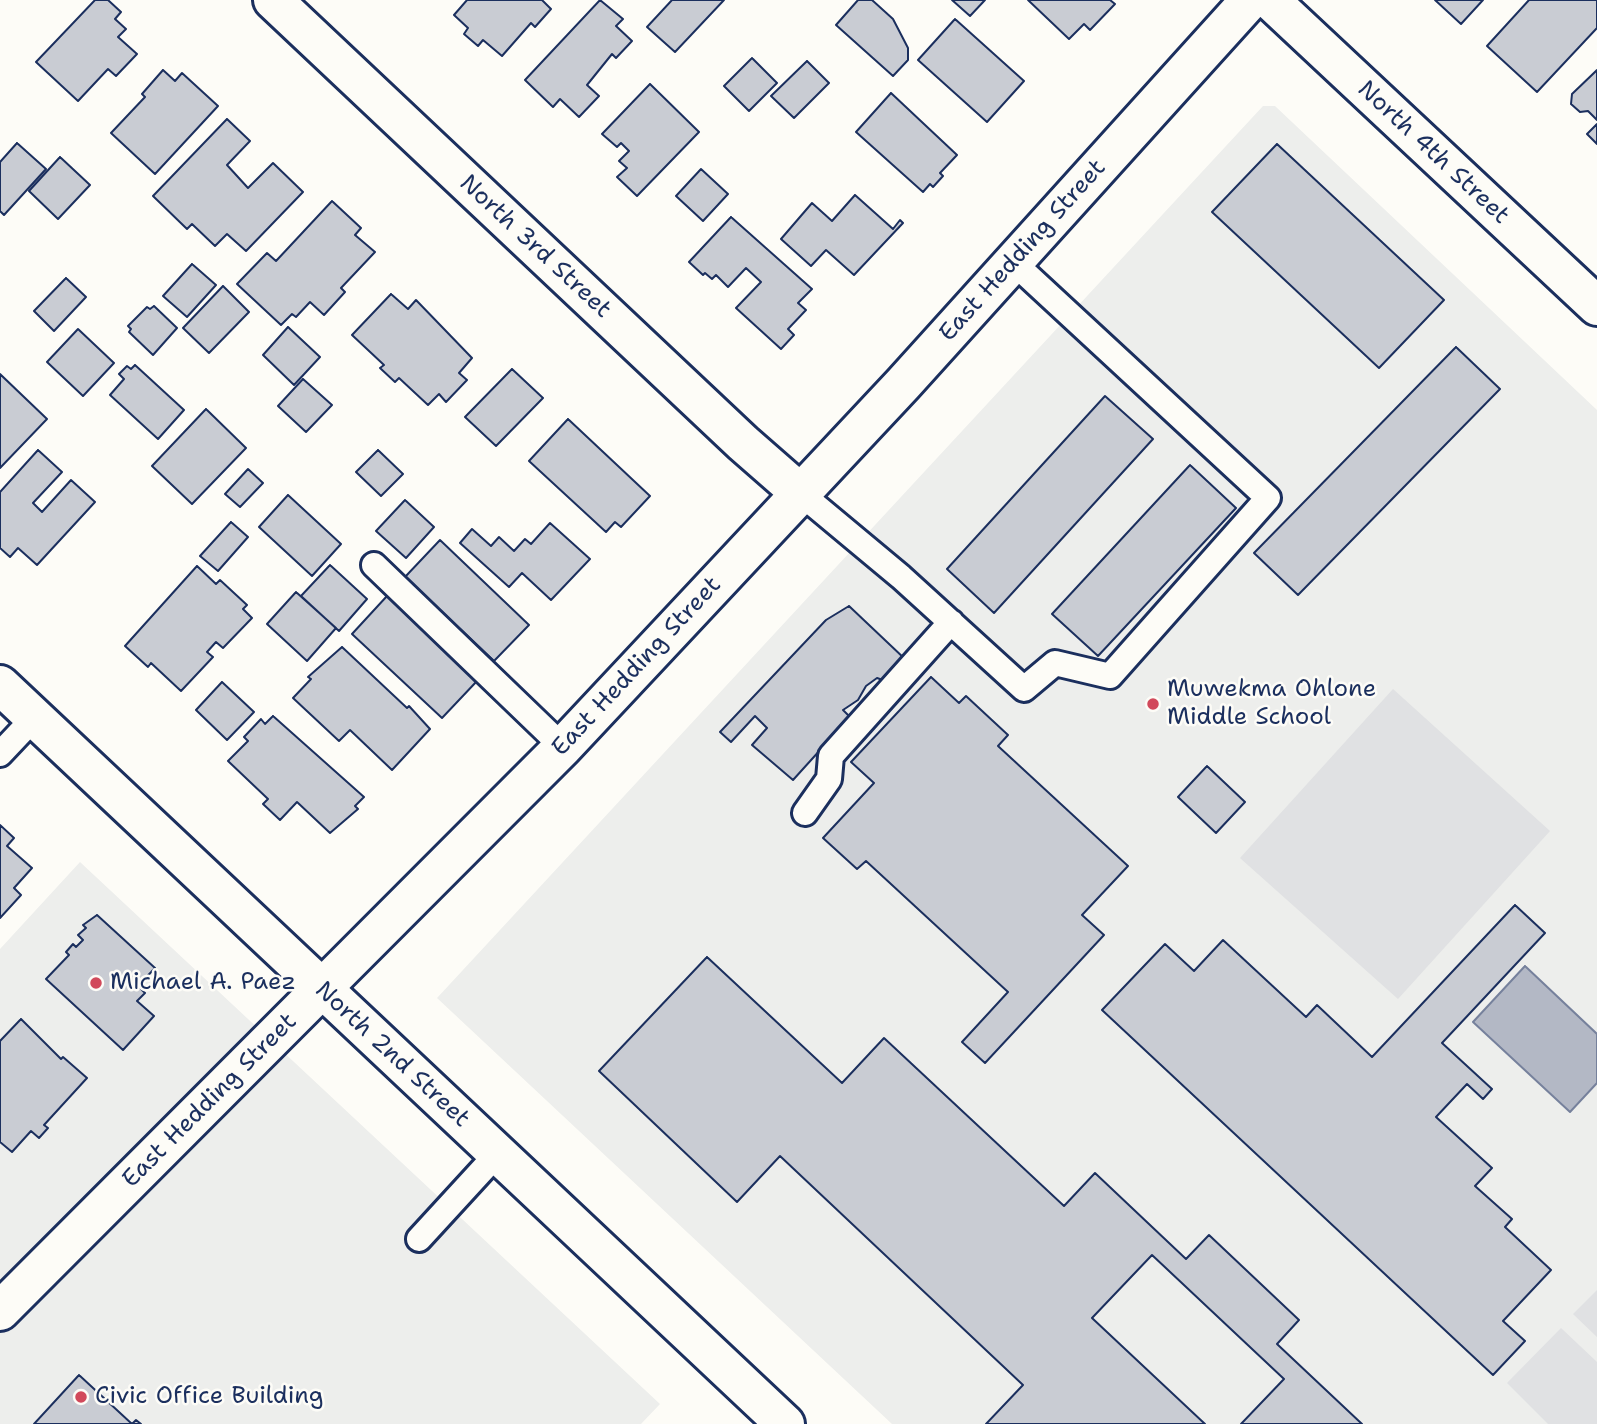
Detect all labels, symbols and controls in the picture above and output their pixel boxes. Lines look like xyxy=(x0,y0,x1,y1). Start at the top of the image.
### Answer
street label: North 4th Street xyxy=(1351,75,1515,231)
street label: East Hedding Street xyxy=(934,154,1112,348)
street label: North 3rd Street xyxy=(453,169,617,325)
street label: East Hedding Street xyxy=(546,571,728,763)
place label: Muwekma Ohlone Middle School xyxy=(1167,676,1376,732)
marker: Muwekma Ohlone Middle School xyxy=(1145,696,1161,712)
place label: Michael A. Paez xyxy=(110,969,296,997)
marker: Michael A. Paez xyxy=(88,975,104,991)
street label: North 2nd Street xyxy=(309,976,475,1134)
street label: East Hedding Street xyxy=(117,1008,303,1194)
place label: Civic Office Building xyxy=(95,1383,323,1411)
marker: Civic Office Building xyxy=(73,1389,89,1405)

